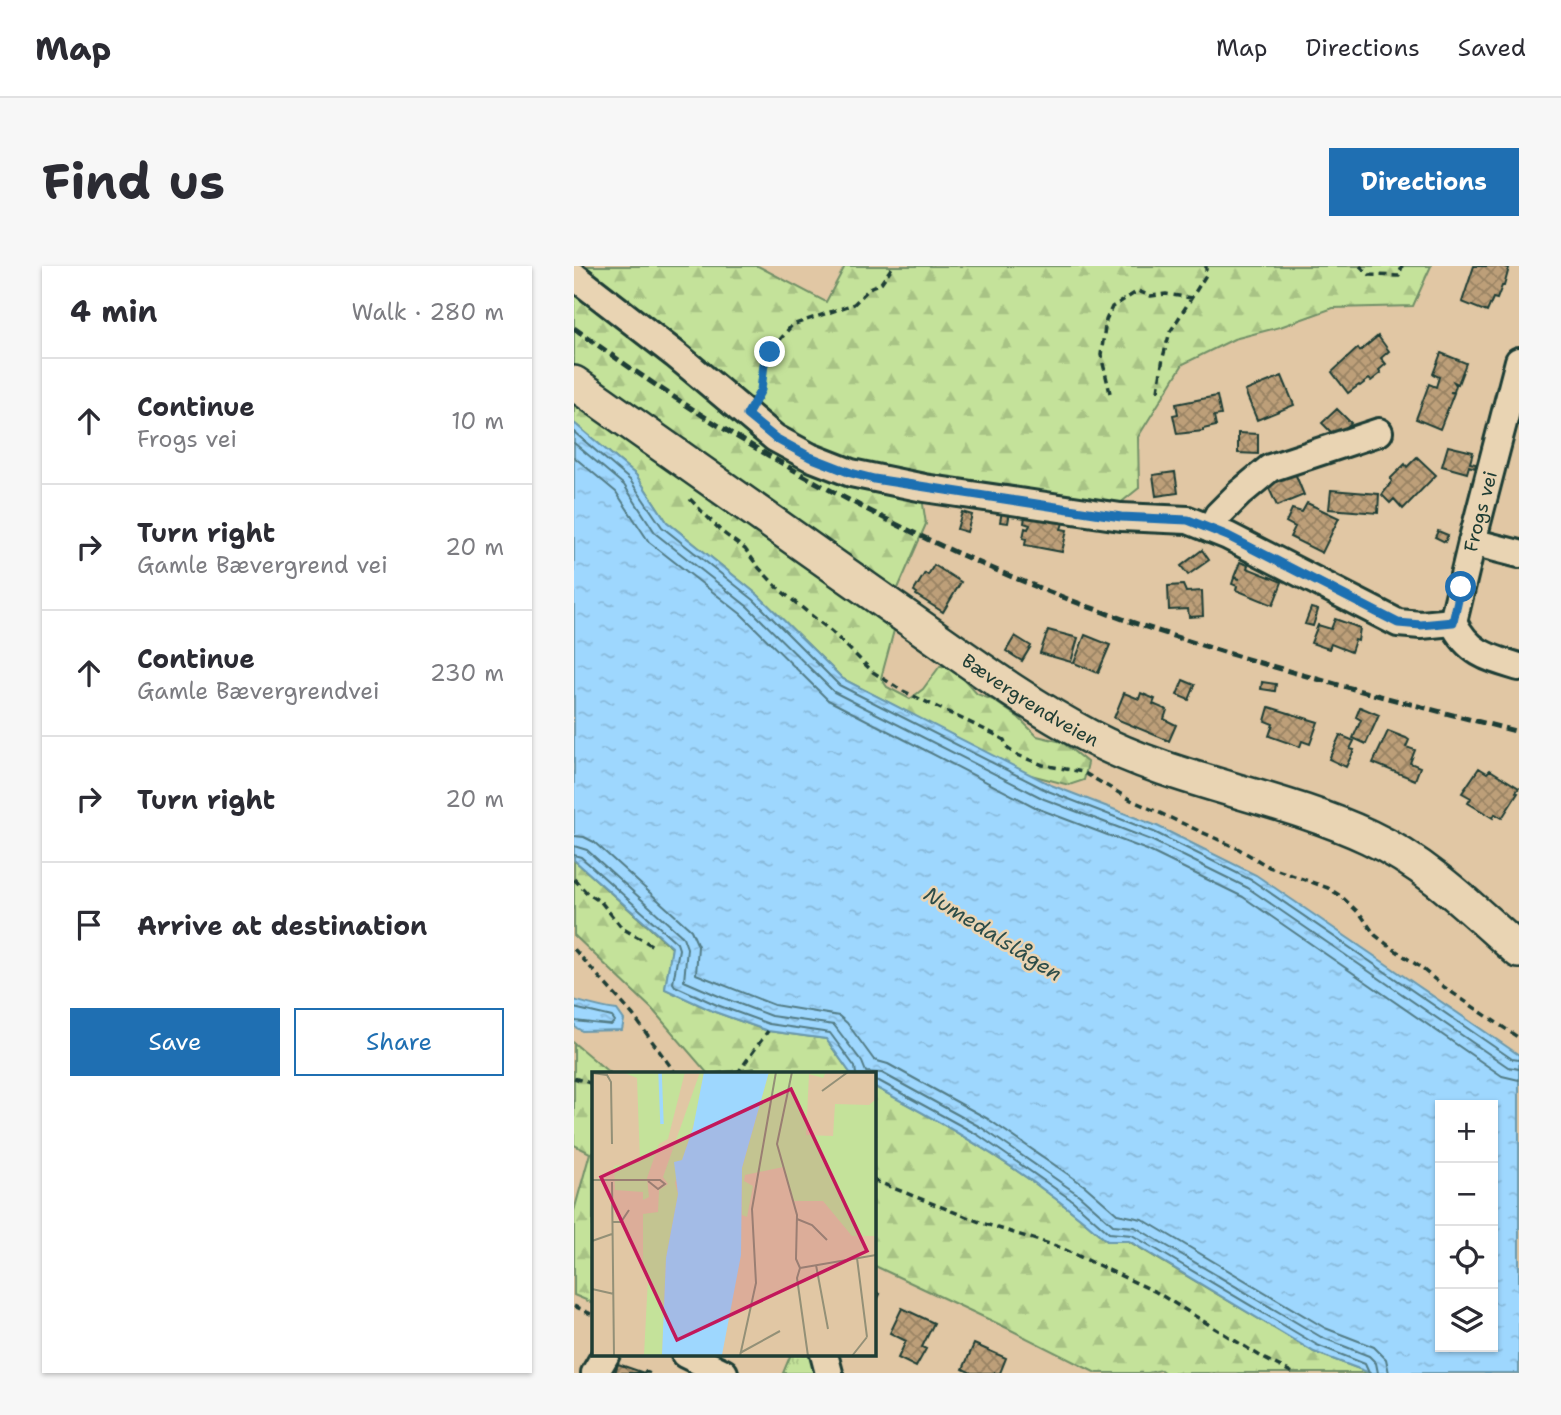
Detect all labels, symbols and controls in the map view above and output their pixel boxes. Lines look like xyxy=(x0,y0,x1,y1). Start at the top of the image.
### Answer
text: Map xyxy=(35,26,111,71)
text: Map xyxy=(1216,32,1267,64)
text: Directions xyxy=(1305,32,1420,64)
text: Saved xyxy=(1458,32,1526,64)
button: Directions xyxy=(1329,148,1519,216)
text: Find us xyxy=(42,149,225,215)
text: 4 min xyxy=(70,291,157,332)
text: Walk · 280 m xyxy=(351,297,504,327)
route end xyxy=(754,336,785,367)
text: Continue xyxy=(137,389,255,424)
icon: ahead xyxy=(70,402,108,440)
text: 10 m xyxy=(451,406,504,436)
text: Frogs vei xyxy=(137,424,237,454)
street label: Frogs vei xyxy=(1458,468,1502,554)
text: Turn right xyxy=(137,515,275,550)
icon: right xyxy=(70,528,108,566)
text: 20 m xyxy=(445,532,504,562)
text: Gamle Bævergrend vei xyxy=(137,550,388,580)
route start xyxy=(1445,571,1476,602)
text: Continue xyxy=(137,641,255,676)
street label: Bævergrendveien xyxy=(957,648,1103,752)
icon: ahead xyxy=(70,654,108,692)
text: 230 m xyxy=(430,658,504,688)
text: Gamle Bævergrendvei xyxy=(137,676,380,706)
icon: right xyxy=(70,780,108,818)
text: Turn right xyxy=(137,782,275,817)
text: 20 m xyxy=(445,784,504,814)
water label: Numedalslågen xyxy=(919,880,1067,988)
icon: arrive xyxy=(70,906,108,944)
text: Arrive at destination xyxy=(137,908,427,943)
button: Save xyxy=(70,1008,280,1076)
button: Share xyxy=(294,1008,504,1076)
inset map xyxy=(592,1072,875,1356)
map controls xyxy=(1435,1100,1498,1352)
button: + xyxy=(1435,1100,1498,1163)
button: − xyxy=(1435,1163,1498,1226)
button: locate xyxy=(1435,1226,1498,1289)
button: layers xyxy=(1435,1289,1498,1352)

